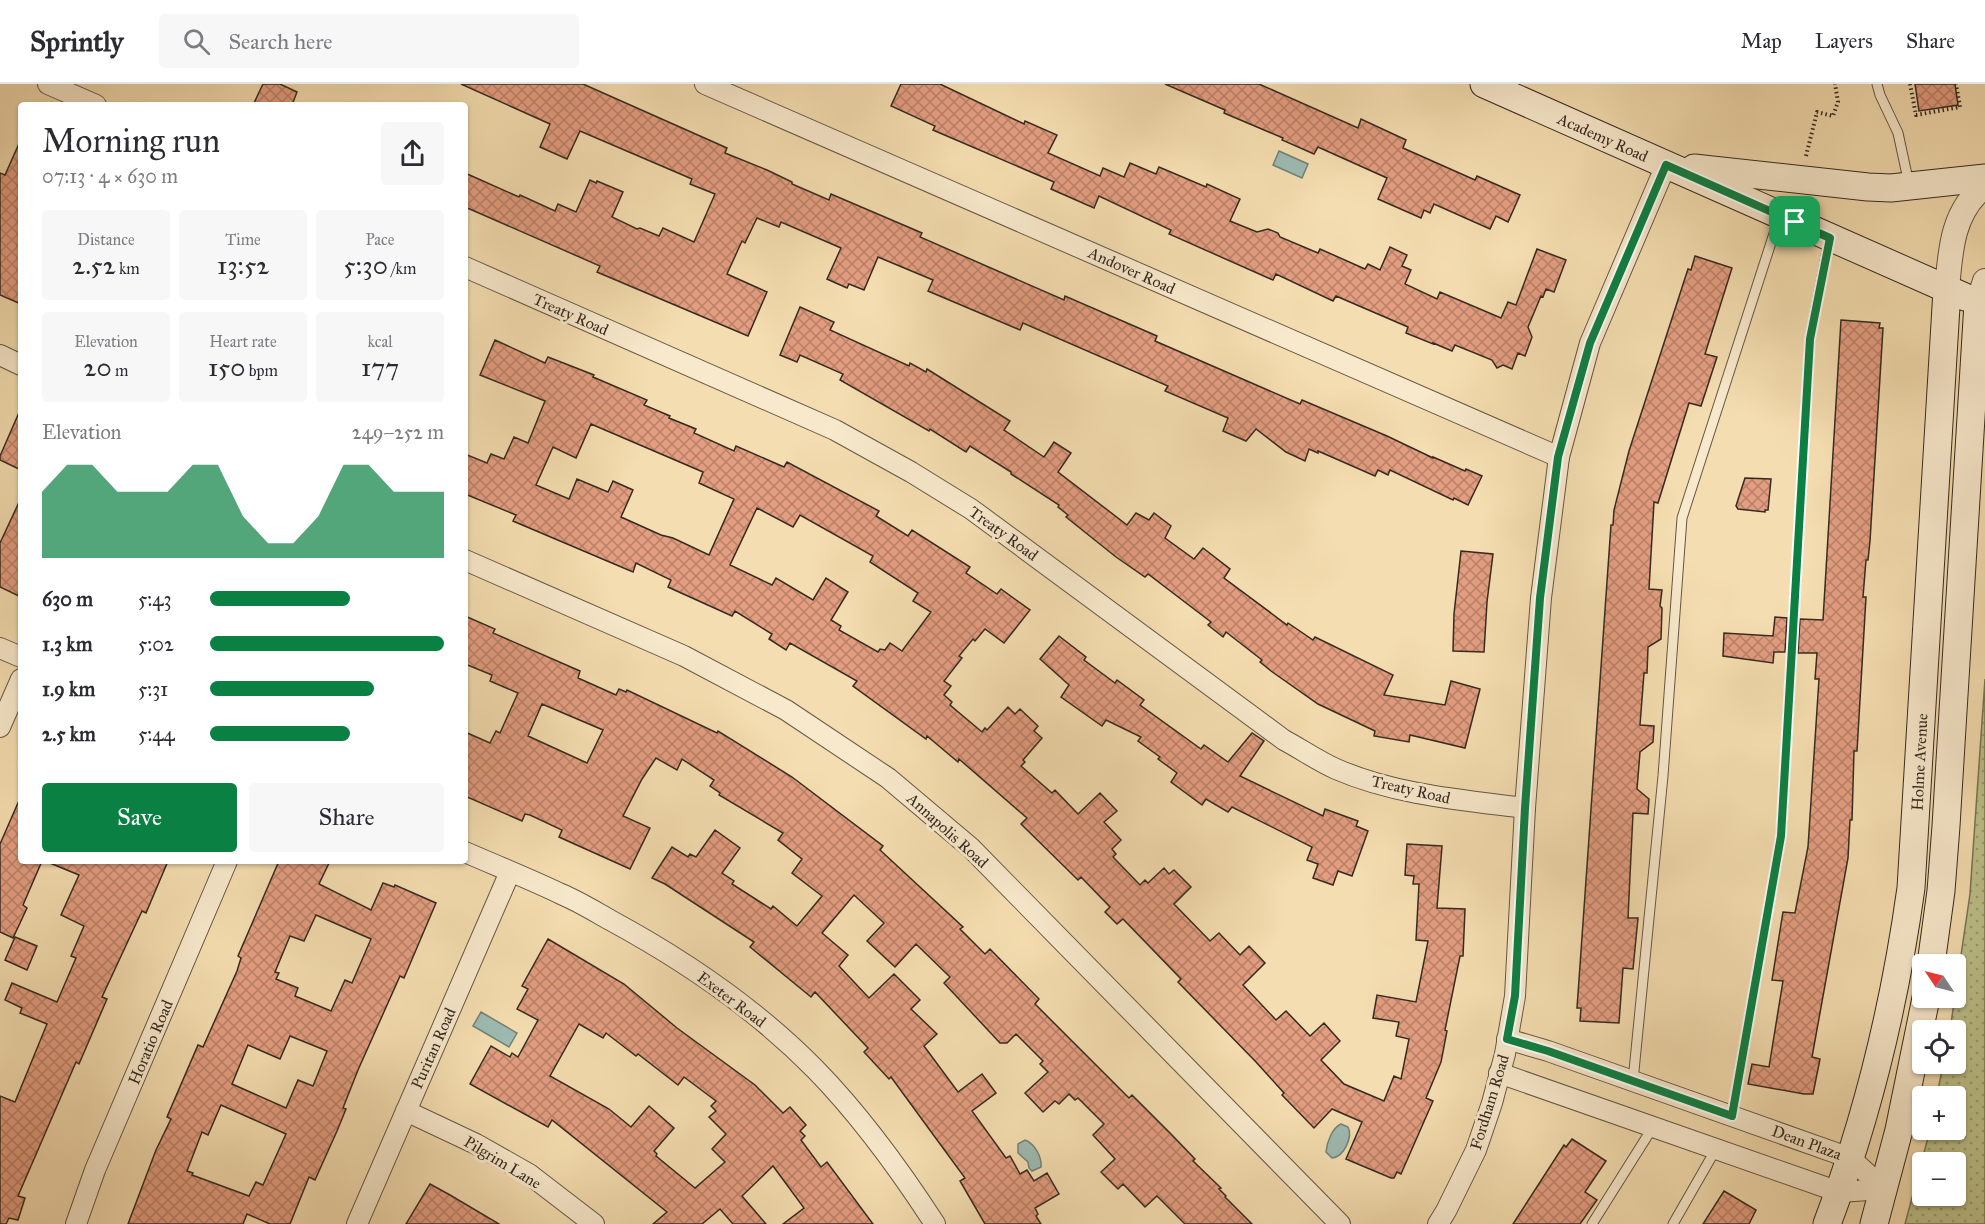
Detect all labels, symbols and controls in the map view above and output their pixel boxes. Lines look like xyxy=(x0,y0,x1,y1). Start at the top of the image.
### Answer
search box xyxy=(159,14,579,68)
text: Sprintly xyxy=(30,24,123,59)
icon: search xyxy=(180,25,213,58)
text: Search here xyxy=(228,28,332,55)
text: Map xyxy=(1741,28,1782,54)
text: Layers xyxy=(1815,28,1873,54)
text: Share xyxy=(1906,28,1955,54)
street label: Academy Road xyxy=(1554,109,1651,166)
text: Morning run xyxy=(42,121,220,161)
button: share xyxy=(381,122,444,185)
text: 07:13 · 4 × 630 m xyxy=(42,164,178,188)
pin xyxy=(1769,196,1820,247)
icon: arrive xyxy=(1778,205,1811,238)
text: Distance xyxy=(77,230,135,249)
text: Time xyxy=(225,230,261,249)
text: Pace xyxy=(365,230,395,249)
street label: Andover Road xyxy=(1084,242,1178,298)
text: 2.52 xyxy=(72,249,115,281)
text: 13:52 xyxy=(217,249,269,281)
text: 5:30 xyxy=(344,249,388,281)
text: km xyxy=(115,259,140,278)
text: /km xyxy=(388,259,416,278)
street label: Treaty Road xyxy=(530,289,611,340)
text: Elevation xyxy=(74,332,138,351)
text: Heart rate xyxy=(209,332,277,351)
text: kcal xyxy=(367,332,393,351)
text: 20 xyxy=(84,351,112,383)
text: 150 xyxy=(208,351,245,383)
text: 177 xyxy=(361,351,399,383)
text: m xyxy=(112,361,128,380)
text: bpm xyxy=(245,361,278,380)
text: Elevation xyxy=(42,420,121,444)
text: 249–252 m xyxy=(352,420,444,444)
street label: Treaty Road xyxy=(966,502,1042,565)
text: 630 m xyxy=(42,587,93,611)
text: 5:43 xyxy=(138,587,171,611)
text: 1.3 km xyxy=(42,632,92,656)
text: 5:02 xyxy=(138,632,174,656)
text: 1.9 km xyxy=(42,677,95,701)
text: 5:31 xyxy=(138,677,168,701)
street label: Holme Avenue xyxy=(1907,712,1932,811)
text: 2.5 km xyxy=(42,722,96,746)
text: 5:44 xyxy=(138,722,175,746)
street label: Treaty Road xyxy=(1369,771,1452,808)
button: Save xyxy=(42,783,237,852)
button: Share xyxy=(249,783,444,852)
street label: Annapolis Road xyxy=(902,788,992,872)
north arrow xyxy=(1912,954,1966,1008)
map controls xyxy=(1912,954,1966,1206)
street label: Exeter Road xyxy=(694,967,770,1031)
street label: Horatio Road xyxy=(124,997,177,1087)
street label: Puritan Road xyxy=(407,1005,460,1092)
button: locate xyxy=(1912,1020,1966,1074)
street label: Fordham Road xyxy=(1466,1052,1513,1152)
button: + xyxy=(1912,1086,1966,1140)
street label: Dean Plaza xyxy=(1769,1121,1844,1164)
street label: Pilgrim Lane xyxy=(460,1132,545,1194)
button: − xyxy=(1912,1152,1966,1206)

